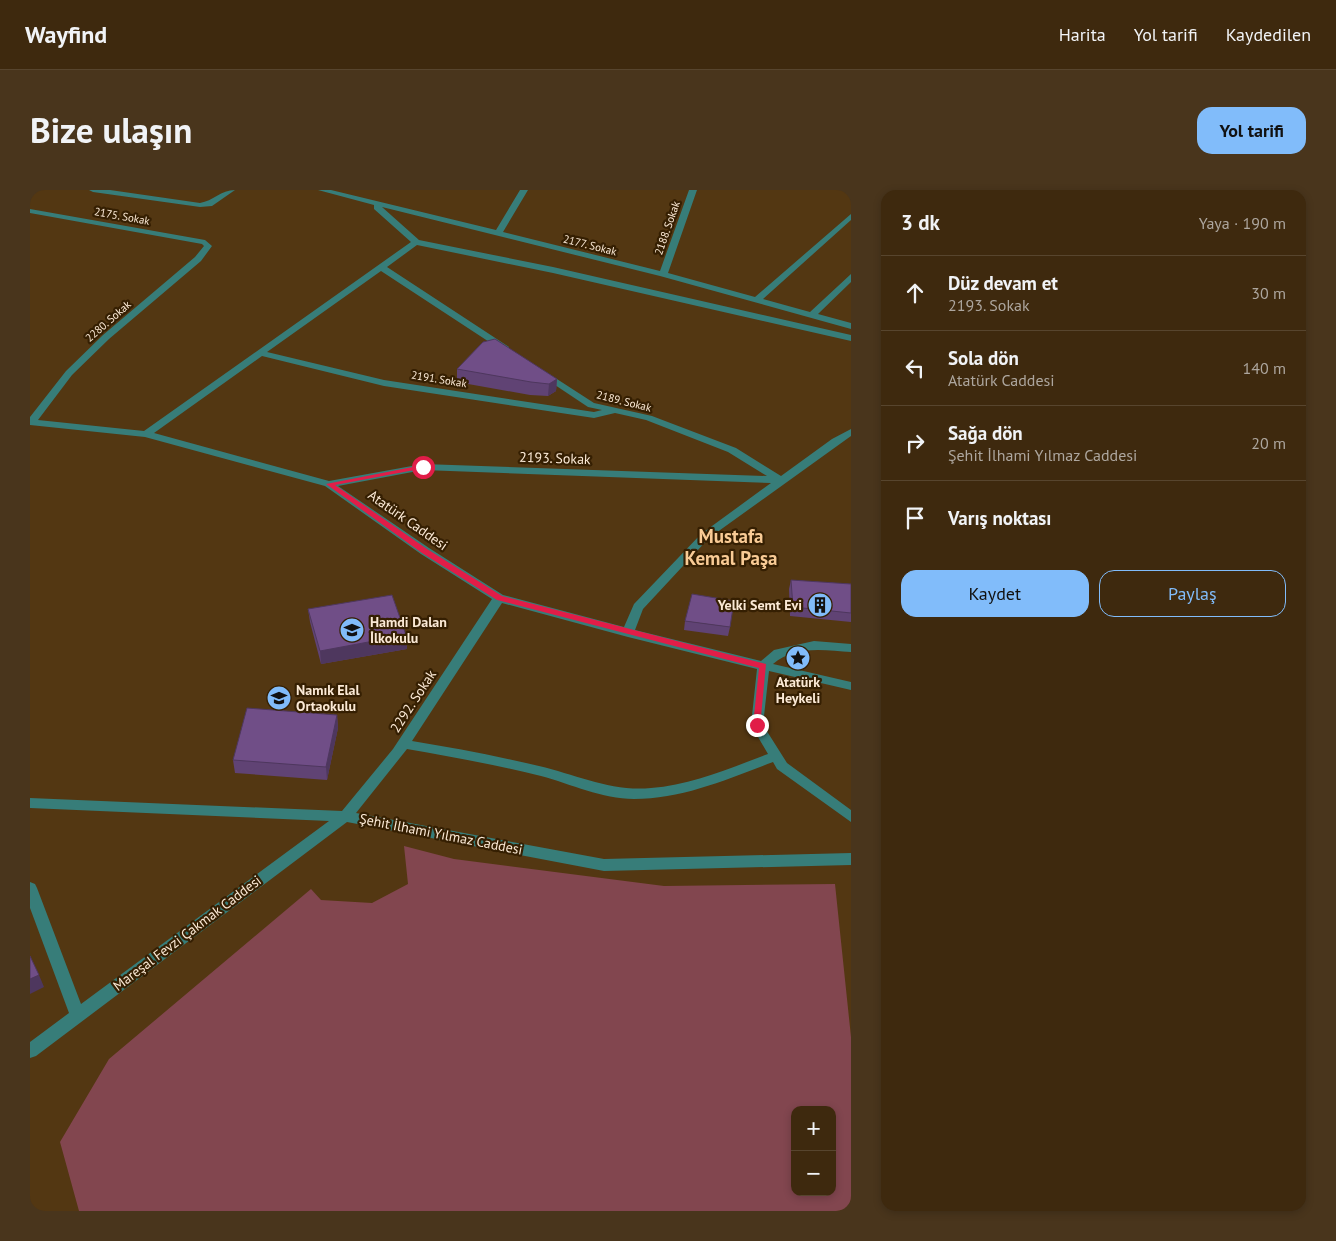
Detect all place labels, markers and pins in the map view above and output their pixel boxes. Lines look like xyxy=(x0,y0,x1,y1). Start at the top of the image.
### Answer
building icon: Yelki Semt Evi xyxy=(807,592,833,618)
place label: Yelki Semt Evi xyxy=(717,596,802,614)
place label: Hamdi Dalan İlkokulu xyxy=(370,613,447,647)
school or university icon: Hamdi Dalan İlkokulu xyxy=(339,617,365,643)
place icon: Atatürk Heykeli xyxy=(785,645,811,671)
place label: Atatürk Heykeli xyxy=(776,673,820,707)
place label: Namık Elal Ortaokulu xyxy=(296,681,361,715)
school or university icon: Namık Elal Ortaokulu xyxy=(266,685,292,711)

